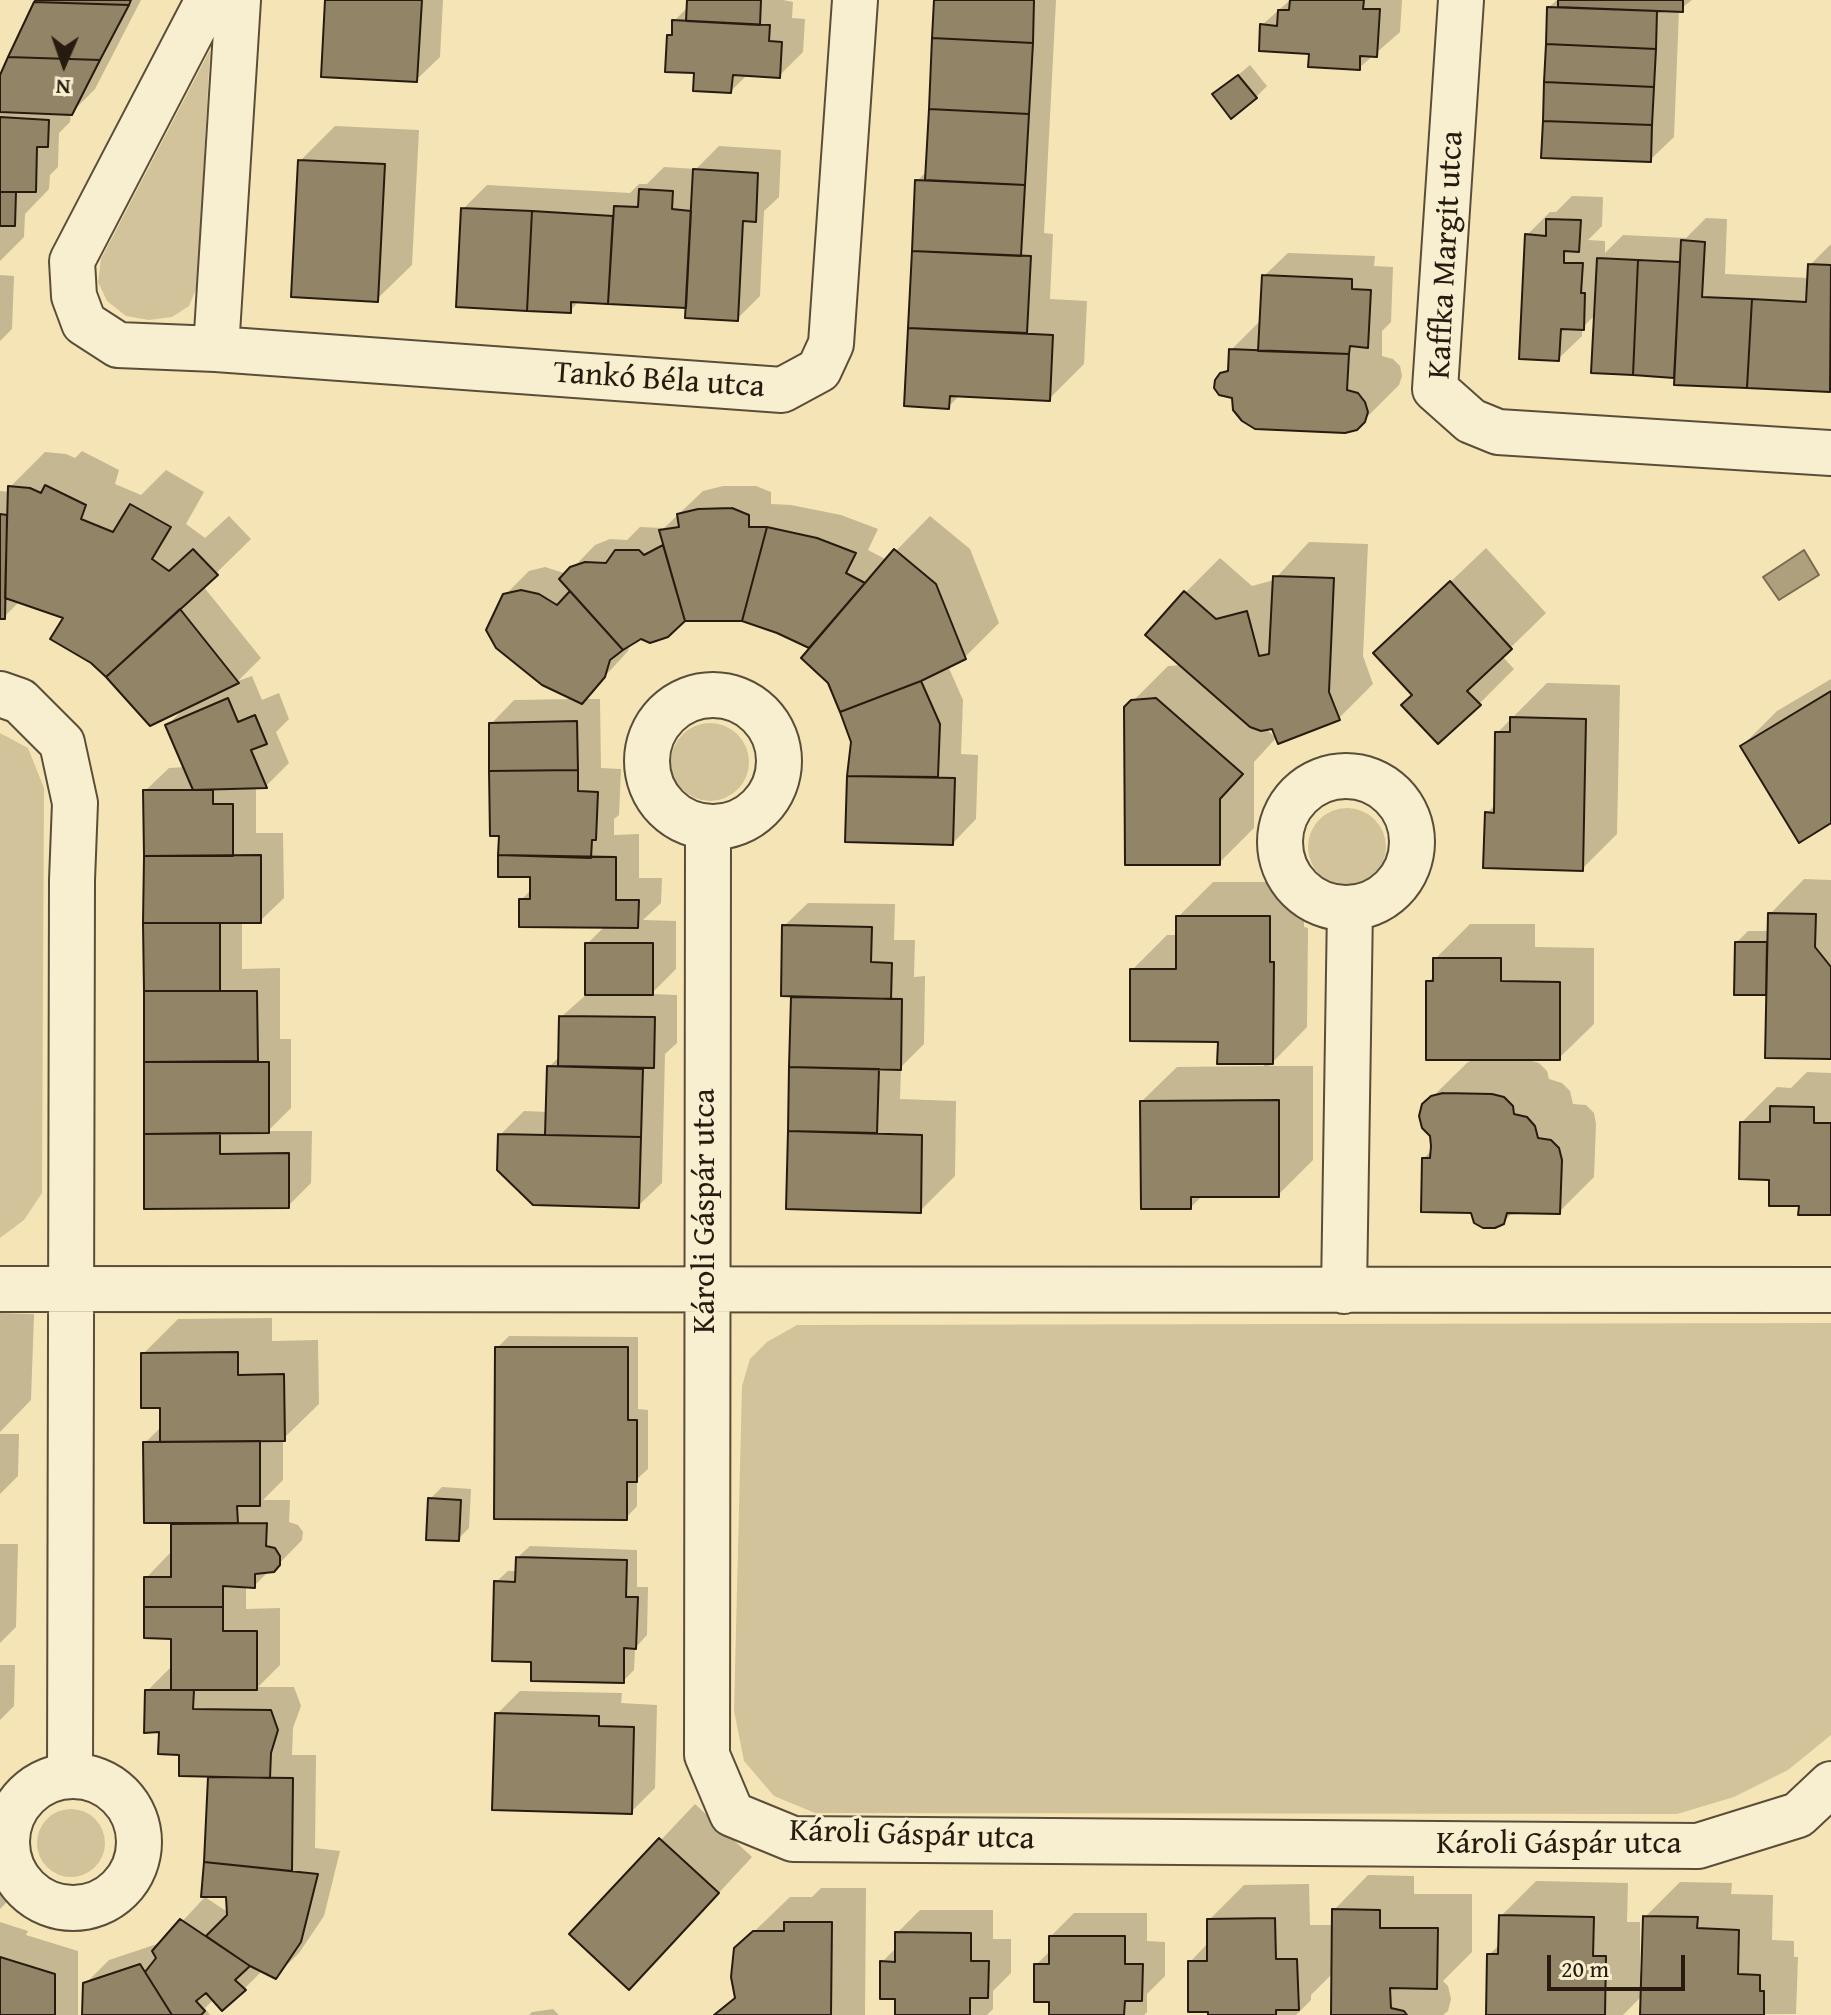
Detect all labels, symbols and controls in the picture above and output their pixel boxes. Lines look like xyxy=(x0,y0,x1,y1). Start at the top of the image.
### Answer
north arrow xyxy=(24,24,104,104)
text: N xyxy=(55,72,71,104)
street label: Kaffka Margit utca xyxy=(1421,130,1473,380)
street label: Tankó Béla utca xyxy=(552,354,766,408)
street label: Károli Gáspár utca xyxy=(687,1088,725,1334)
street label: Károli Gáspár utca xyxy=(789,1813,1035,1859)
street label: Károli Gáspár utca xyxy=(1436,1826,1682,1864)
scale bar xyxy=(1551,1939,1689,1989)
text: 20 m xyxy=(1561,1951,1609,1986)

